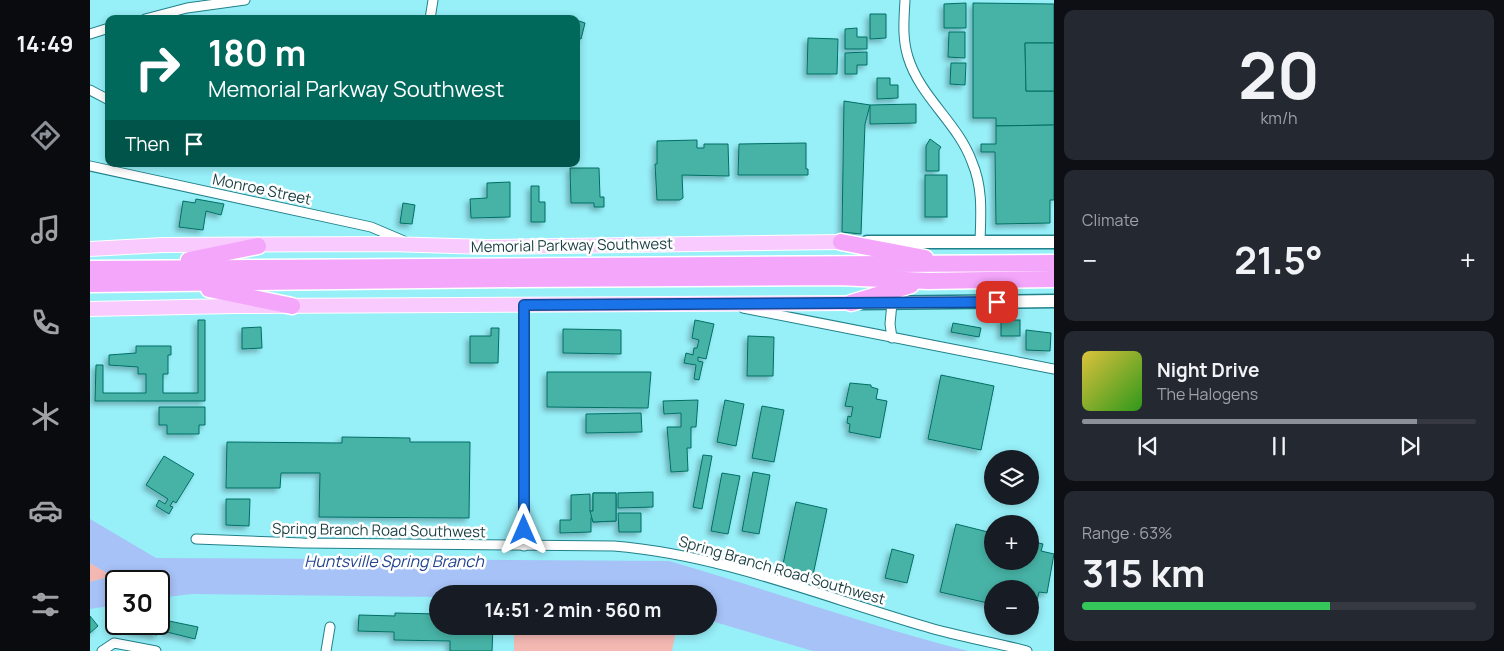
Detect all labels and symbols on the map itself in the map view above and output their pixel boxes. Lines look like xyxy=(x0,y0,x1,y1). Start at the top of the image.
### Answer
street label: Monroe Street xyxy=(211,168,313,210)
street label: Memorial Parkway Southwest xyxy=(471,233,673,257)
pin xyxy=(976,281,1018,323)
position arrow xyxy=(497,503,549,555)
street label: Spring Branch Road Southwest xyxy=(272,518,486,542)
street label: Spring Branch Road Southwest xyxy=(676,530,888,610)
water label: Huntsville Spring Branch xyxy=(304,550,484,572)
speed limit sign: 30 xyxy=(105,570,170,635)

